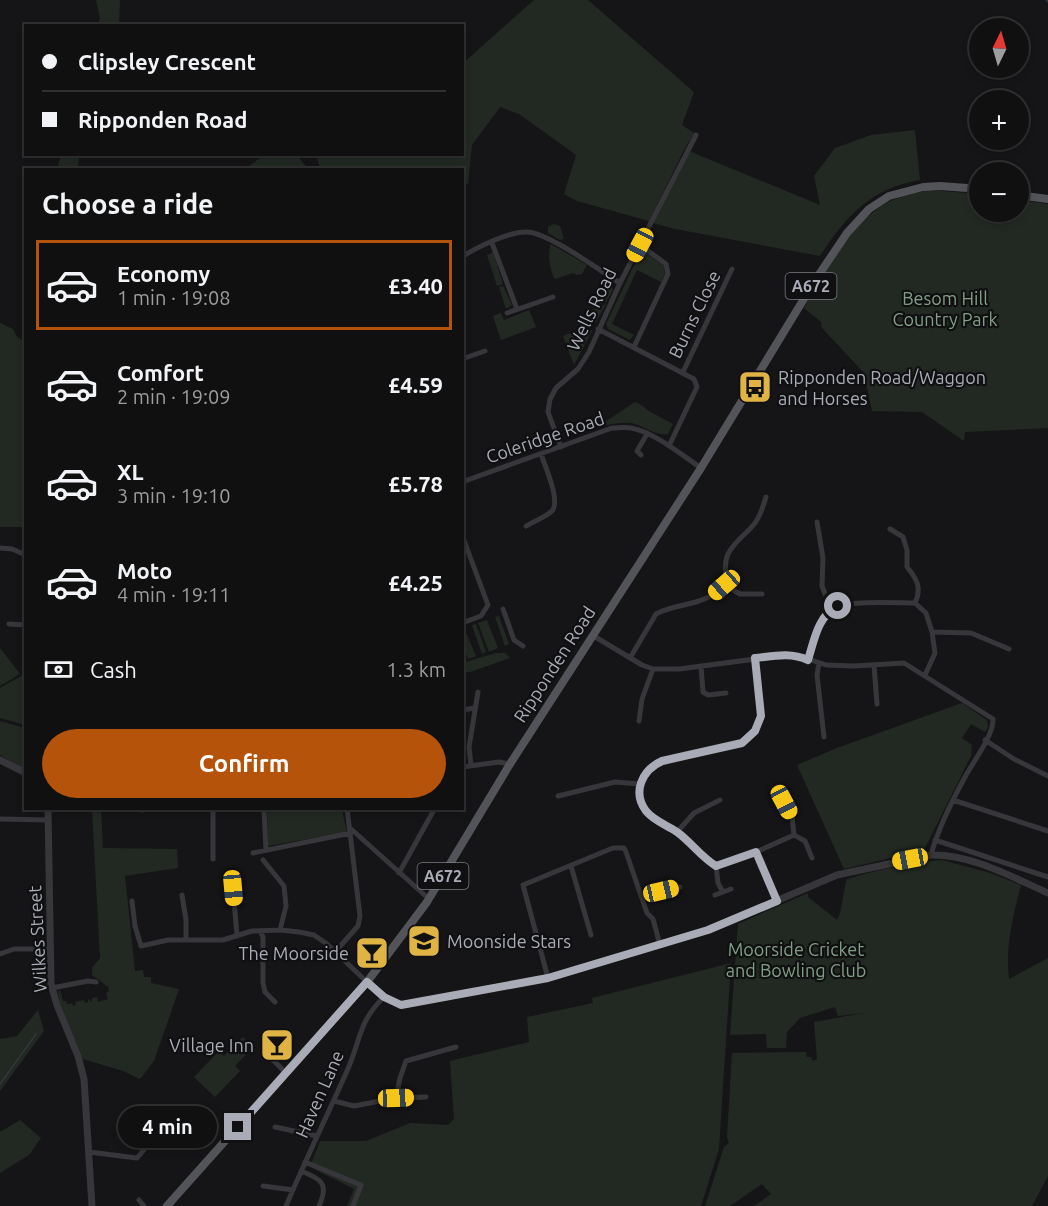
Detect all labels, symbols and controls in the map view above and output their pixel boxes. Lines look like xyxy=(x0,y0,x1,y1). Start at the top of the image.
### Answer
north arrow xyxy=(969,18,1029,78)
map controls xyxy=(969,18,1029,222)
text: Clipsley Crescent xyxy=(78,49,256,74)
button: + xyxy=(969,90,1029,150)
text: Ripponden Road xyxy=(78,107,247,132)
button: − xyxy=(969,162,1029,222)
text: Choose a ride xyxy=(42,189,214,219)
car xyxy=(624,225,656,265)
icon: car xyxy=(45,258,99,312)
text: Economy xyxy=(117,261,210,286)
street label: Wells Road xyxy=(562,265,620,353)
street label: Burns Close xyxy=(664,267,724,361)
text: £3.40 xyxy=(388,273,443,298)
road number: A672 xyxy=(786,273,836,299)
text: 1 min · 19:08 xyxy=(117,286,231,309)
park label: Besom Hill Country Park xyxy=(893,288,997,329)
icon: car xyxy=(45,357,99,411)
text: Comfort xyxy=(117,360,204,385)
place label: Ripponden Road/Waggon and Horses xyxy=(778,367,986,408)
bus stop icon: Ripponden Road/Waggon and Horses xyxy=(737,369,773,405)
text: £4.59 xyxy=(388,372,443,397)
text: 2 min · 19:09 xyxy=(117,385,231,408)
street label: Coleridge Road xyxy=(483,407,607,467)
icon: car xyxy=(45,456,99,510)
text: XL xyxy=(117,459,144,484)
text: £5.78 xyxy=(388,471,443,496)
text: 3 min · 19:10 xyxy=(117,484,231,507)
icon: car xyxy=(45,555,99,609)
text: Moto xyxy=(117,558,172,583)
car xyxy=(705,566,743,604)
text: £4.25 xyxy=(388,570,443,595)
text: 4 min · 19:11 xyxy=(117,583,231,606)
route start xyxy=(824,592,851,619)
street label: Ripponden Road xyxy=(509,602,599,726)
icon: cash xyxy=(42,653,75,686)
text: Cash xyxy=(90,657,137,682)
text: 1.3 km xyxy=(387,658,446,681)
button: Confirm xyxy=(42,729,446,798)
car xyxy=(768,782,800,822)
car xyxy=(891,847,929,871)
road number: A672 xyxy=(418,863,468,889)
car xyxy=(222,869,244,907)
car xyxy=(641,878,681,904)
street label: Wilkes Street xyxy=(24,885,50,993)
school or university icon: Moonside Stars xyxy=(406,923,442,959)
place label: Moonside Stars xyxy=(447,931,571,951)
bar icon: The Moorside xyxy=(354,935,390,971)
park label: Moorside Cricket and Bowling Club xyxy=(726,939,866,980)
place label: The Moorside xyxy=(238,943,349,963)
bar icon: Village Inn xyxy=(259,1027,295,1063)
place label: Village Inn xyxy=(169,1035,254,1055)
street label: Haven Lane xyxy=(291,1047,347,1141)
car xyxy=(378,1088,414,1108)
callout: 4 min xyxy=(118,1106,217,1148)
route end xyxy=(224,1113,251,1140)
text: 4 min xyxy=(142,1115,193,1138)

